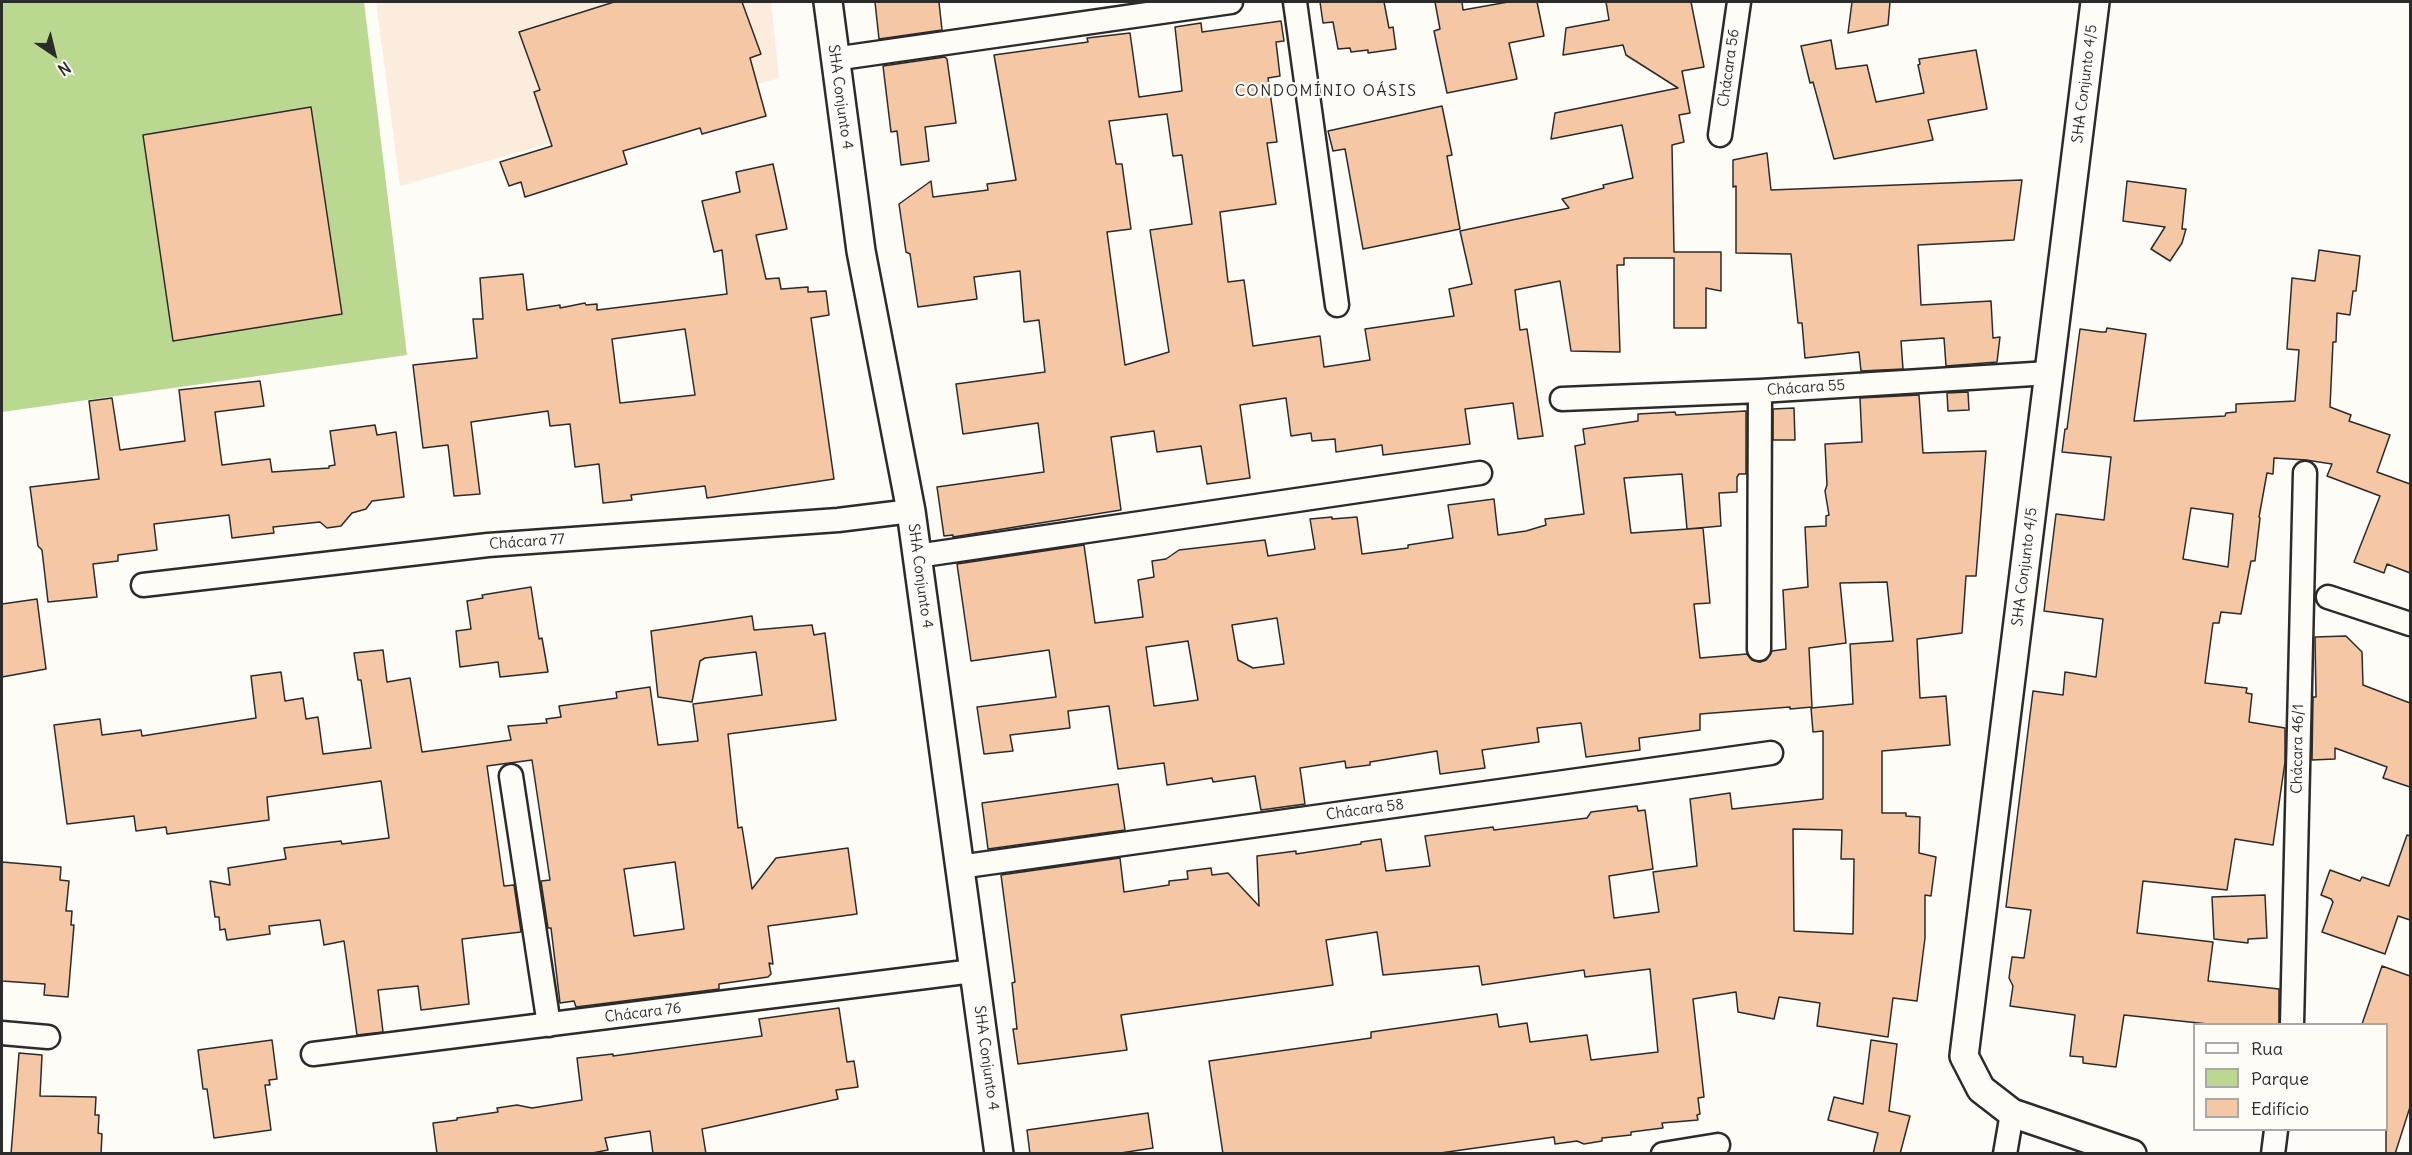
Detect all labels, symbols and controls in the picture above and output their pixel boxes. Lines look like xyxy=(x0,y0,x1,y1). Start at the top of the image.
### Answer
north arrow xyxy=(24,24,84,84)
street label: SHA Conjunto 4/5 xyxy=(2069,24,2101,144)
street label: Chácara 56 xyxy=(1715,28,1743,108)
street label: SHA Conjunto 4 xyxy=(824,43,856,151)
text: N xyxy=(54,57,75,80)
district label: CONDOMÍNIO OÁSIS xyxy=(1235,81,1417,101)
street label: Chácara 55 xyxy=(1766,376,1846,400)
street label: SHA Conjunto 4/5 xyxy=(2009,507,2041,627)
street label: SHA Conjunto 4 xyxy=(904,522,936,630)
street label: Chácara 77 xyxy=(489,530,565,554)
street label: Chácara 46/1 xyxy=(2288,704,2308,794)
street label: Chácara 58 xyxy=(1325,796,1405,824)
street label: Chácara 76 xyxy=(604,999,682,1027)
street label: SHA Conjunto 4 xyxy=(970,1004,1002,1112)
legend xyxy=(2193,1023,2388,1131)
text: Rua xyxy=(2251,1037,2283,1060)
text: Parque xyxy=(2251,1067,2309,1090)
text: Edifício xyxy=(2251,1097,2309,1120)

